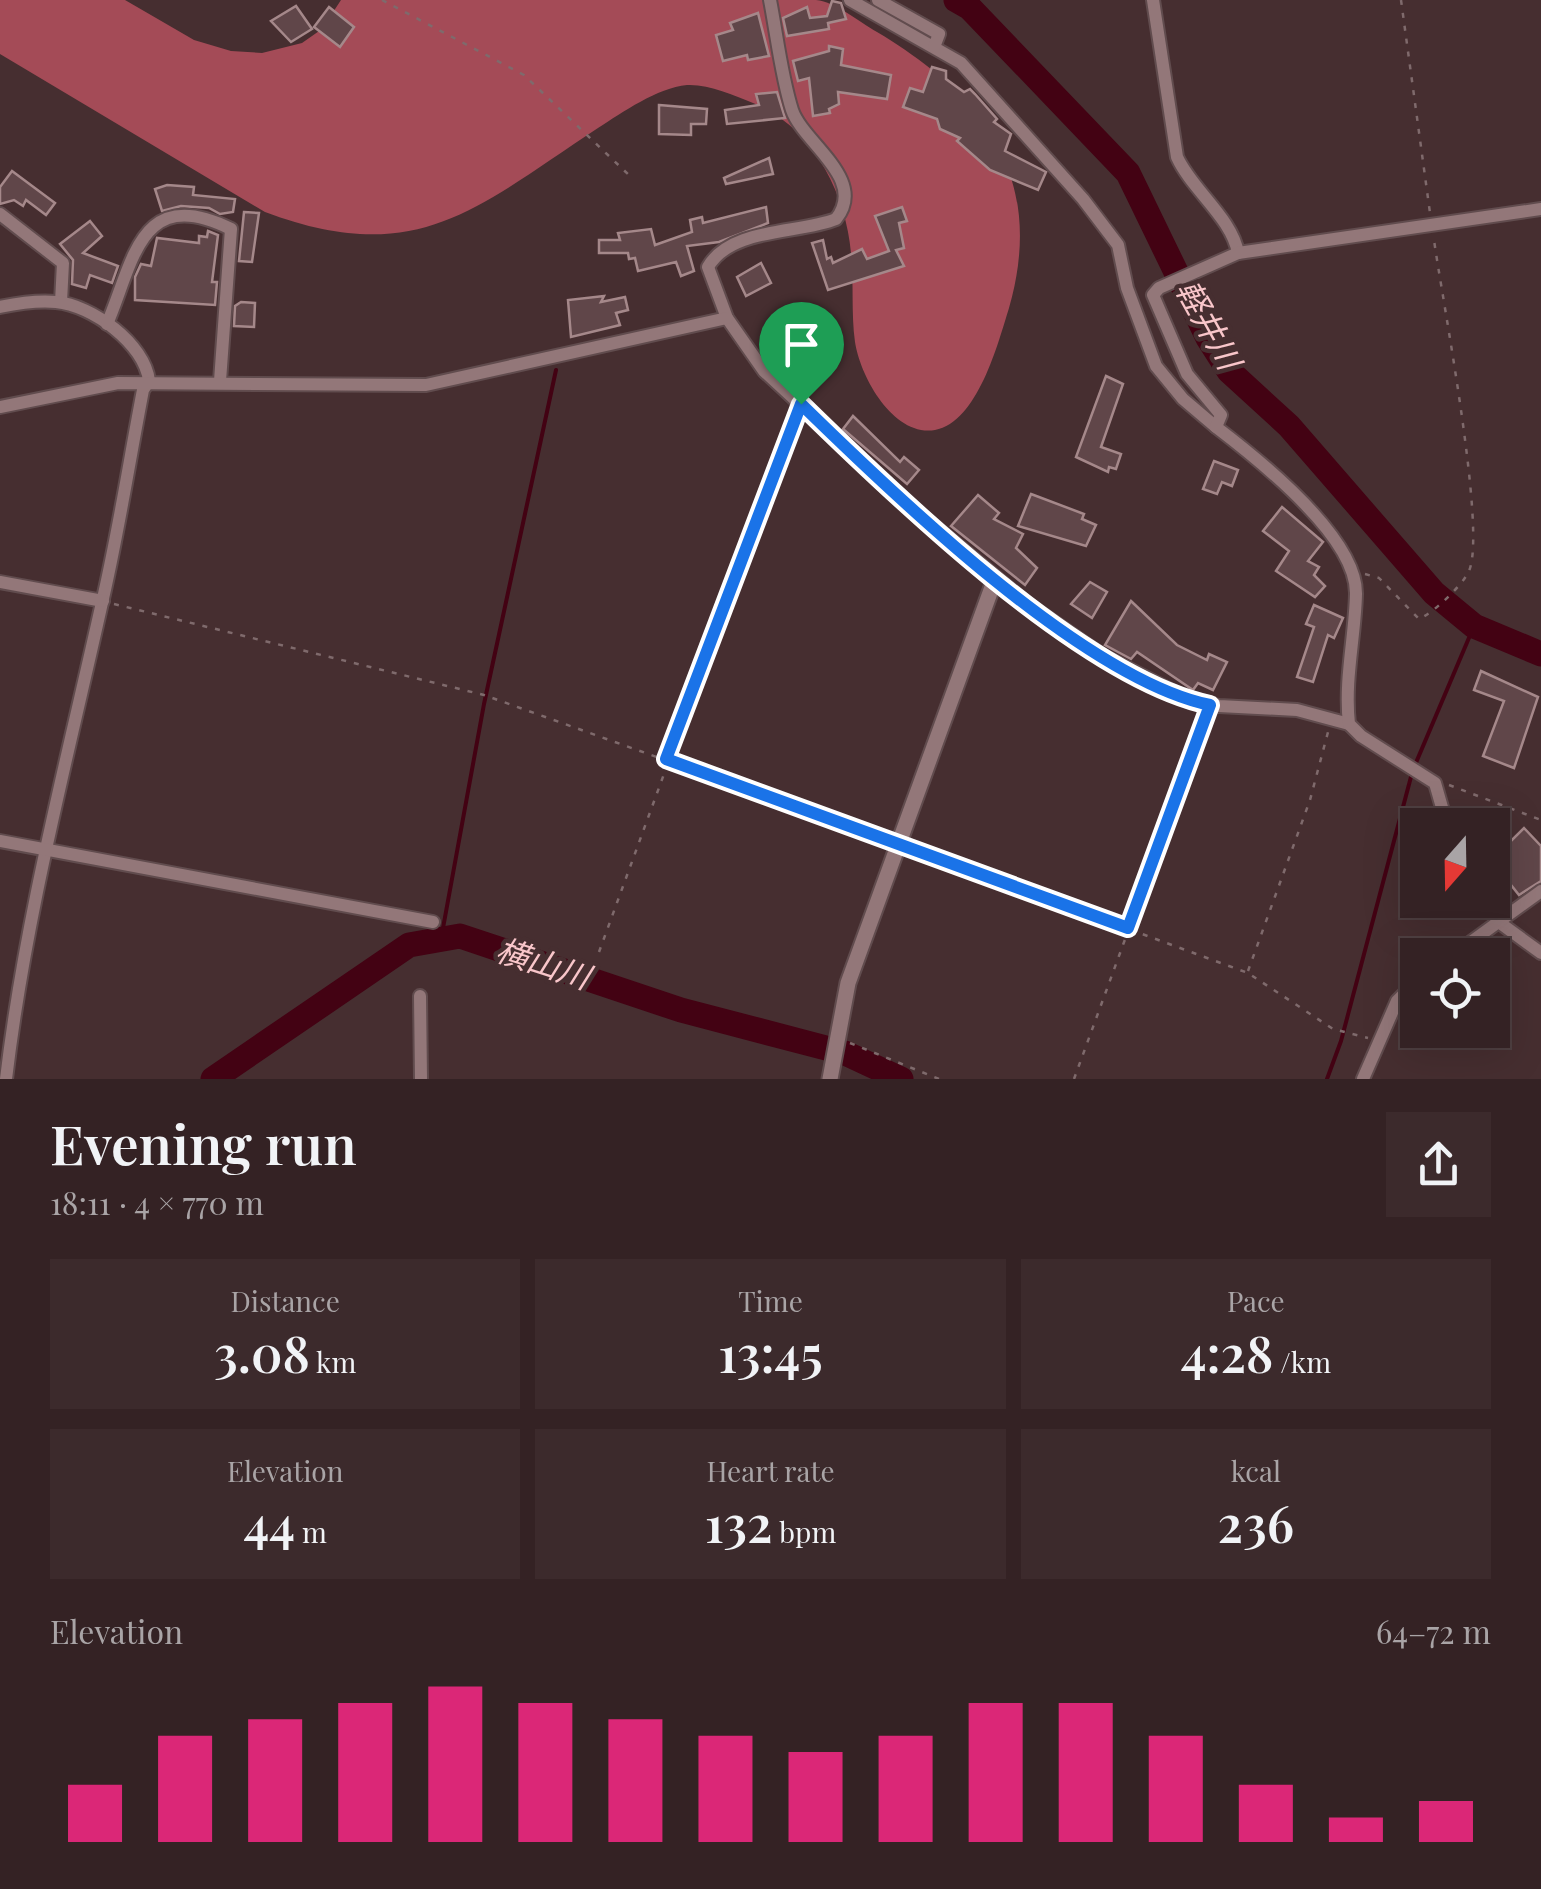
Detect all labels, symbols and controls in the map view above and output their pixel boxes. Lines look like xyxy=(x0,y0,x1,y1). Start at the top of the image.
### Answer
water label: 軽井川 xyxy=(1168,271,1254,379)
pin xyxy=(759,302,844,405)
icon: arrive xyxy=(774,317,829,372)
north arrow xyxy=(1400,808,1510,918)
map controls xyxy=(1400,808,1510,1048)
water label: 横山川 xyxy=(491,926,599,998)
button: locate xyxy=(1400,938,1510,1048)
text: Evening run xyxy=(50,1105,357,1179)
button: share xyxy=(1386,1112,1491,1217)
text: 18:11 · 4 × 770 m xyxy=(50,1180,264,1223)
text: Distance xyxy=(231,1282,340,1319)
text: Time xyxy=(738,1282,803,1319)
text: Pace xyxy=(1227,1282,1285,1319)
text: 3.08 xyxy=(214,1319,310,1386)
text: 13:45 xyxy=(718,1319,823,1386)
text: 4:28 xyxy=(1181,1319,1273,1386)
text: km xyxy=(310,1343,356,1380)
text: /km xyxy=(1273,1343,1331,1380)
text: Elevation xyxy=(227,1452,343,1489)
text: Heart rate xyxy=(706,1452,835,1489)
text: kcal xyxy=(1231,1452,1281,1489)
text: 44 xyxy=(243,1489,295,1556)
text: 132 xyxy=(705,1489,772,1556)
text: 236 xyxy=(1218,1489,1294,1556)
text: m xyxy=(295,1513,327,1550)
text: bpm xyxy=(772,1513,836,1550)
text: Elevation xyxy=(50,1609,183,1652)
text: 64–72 m xyxy=(1376,1609,1491,1652)

